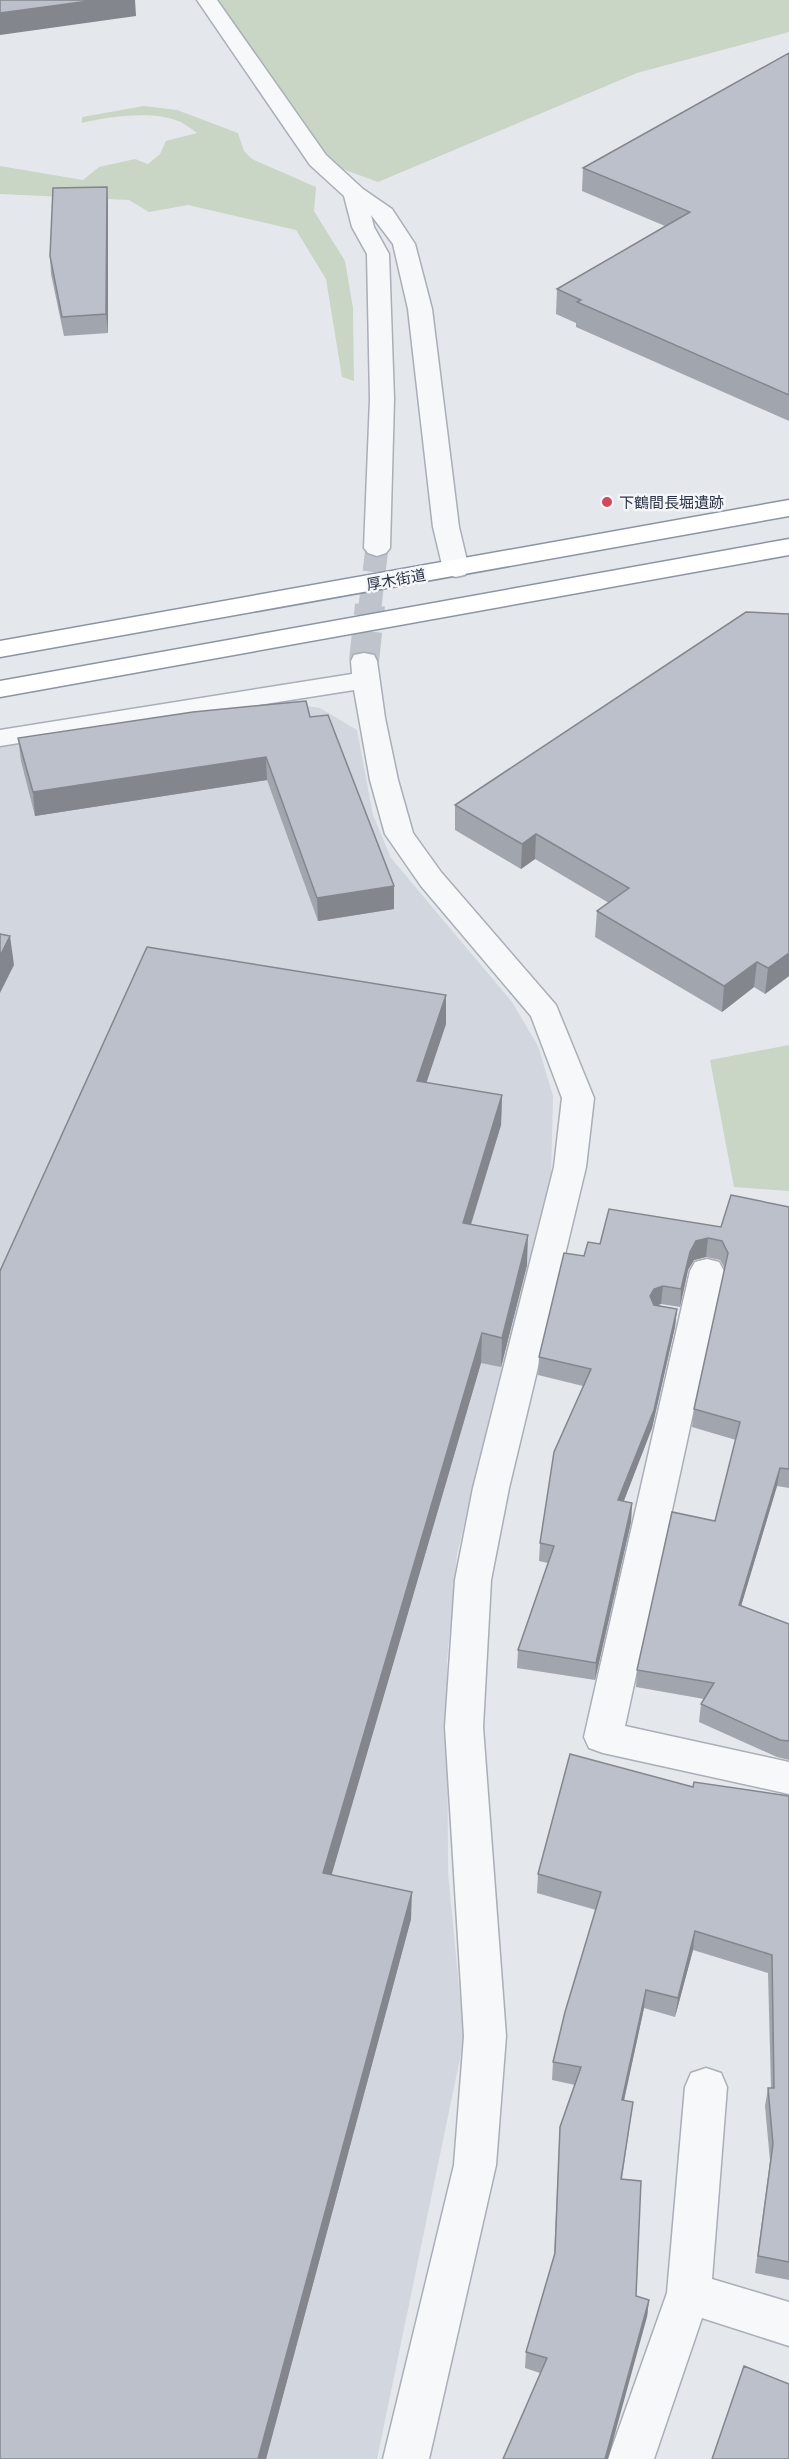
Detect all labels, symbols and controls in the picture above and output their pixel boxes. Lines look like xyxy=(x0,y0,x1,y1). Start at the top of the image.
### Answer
place label: 下鶴間長堀遺跡 xyxy=(619,492,724,512)
marker: 下鶴間長堀遺跡 xyxy=(600,495,614,509)
street label: 厚木街道 xyxy=(365,564,427,594)

